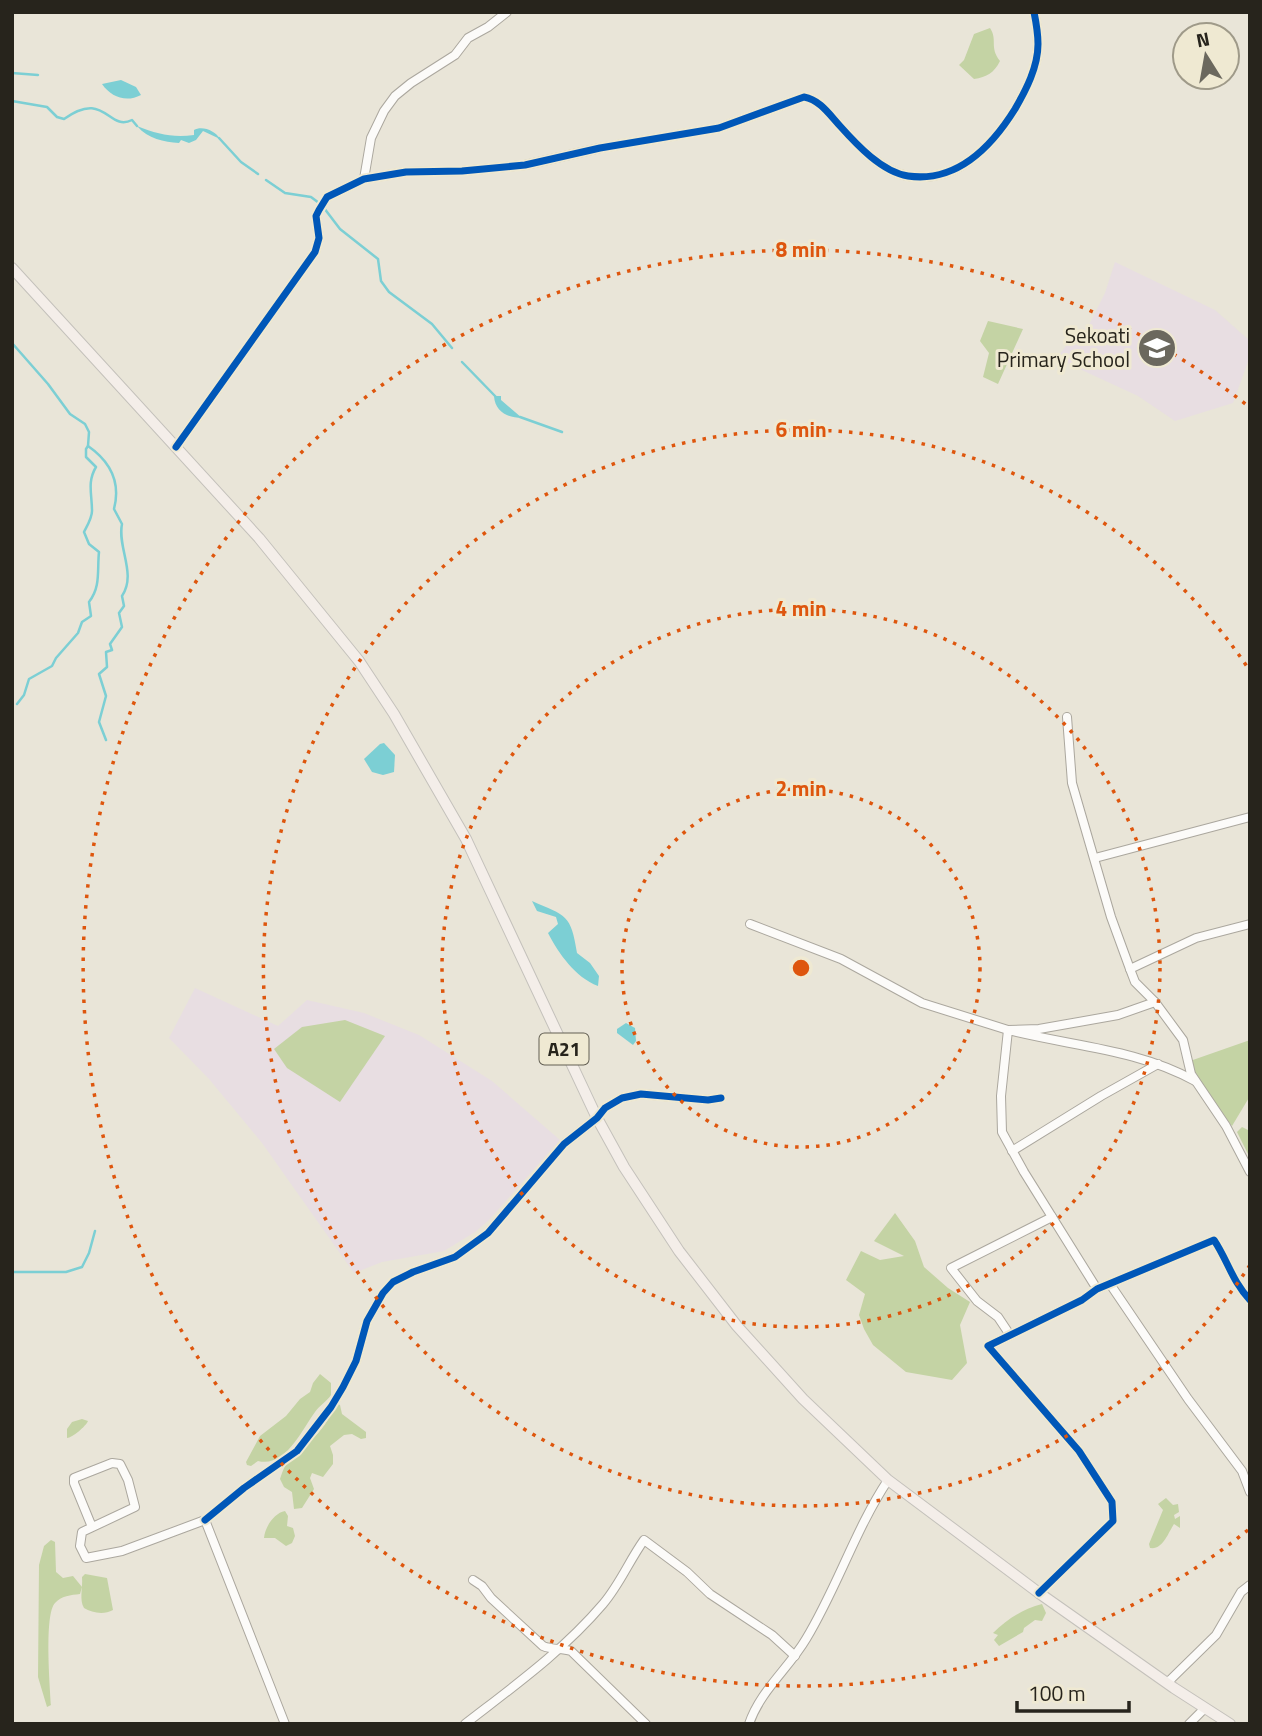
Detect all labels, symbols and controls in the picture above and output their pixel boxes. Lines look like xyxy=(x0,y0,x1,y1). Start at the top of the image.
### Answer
north arrow xyxy=(1171,21,1241,91)
text: N xyxy=(1193,23,1212,54)
text: 8 min xyxy=(775,233,827,265)
place label: Sekoati Primary School xyxy=(997,319,1130,375)
school or university icon: Sekoati Primary School xyxy=(1136,327,1178,369)
text: 6 min xyxy=(775,413,827,445)
text: 4 min xyxy=(775,592,827,624)
text: 2 min xyxy=(775,772,827,804)
centre of rings xyxy=(789,956,813,980)
road number: A21 xyxy=(540,1034,588,1064)
scale bar xyxy=(1017,1670,1129,1714)
text: 100 m xyxy=(1028,1677,1085,1709)

